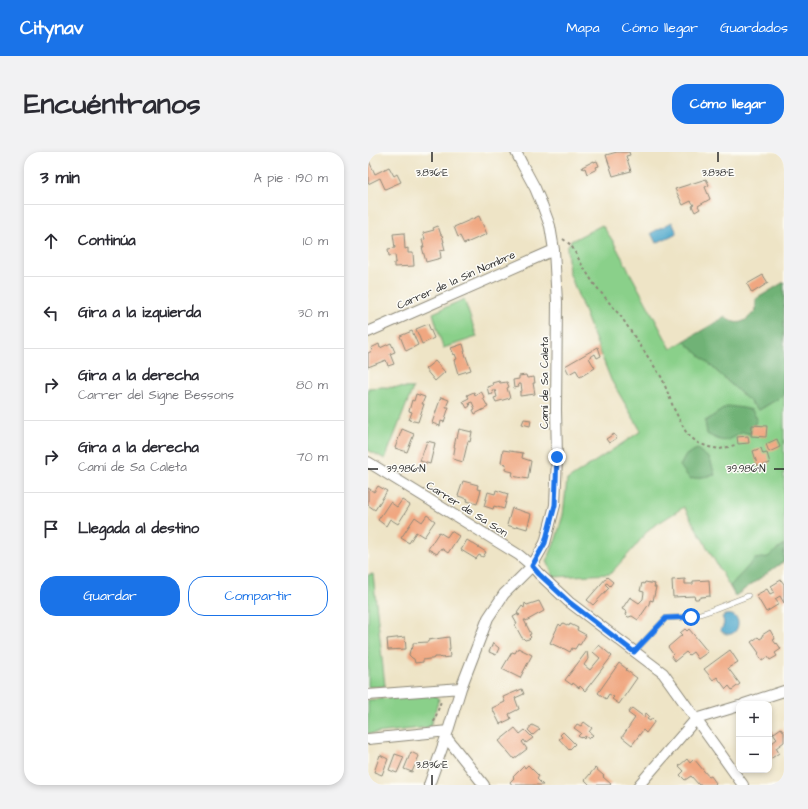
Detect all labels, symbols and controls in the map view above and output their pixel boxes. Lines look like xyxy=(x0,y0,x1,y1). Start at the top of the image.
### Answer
text: Citynav xyxy=(20,15,83,42)
text: Mapa xyxy=(566,18,600,38)
text: Cómo llegar xyxy=(622,18,698,38)
text: Guardados xyxy=(720,18,788,38)
button: Cómo llegar xyxy=(672,84,784,124)
text: Encuéntranos xyxy=(24,85,200,124)
text: 3 min xyxy=(40,166,80,190)
text: 3.836°E xyxy=(416,166,448,180)
text: 3.838°E xyxy=(702,166,734,180)
text: A pie · 190 m xyxy=(253,169,328,187)
icon: ahead xyxy=(40,230,62,252)
text: Continúa xyxy=(78,230,136,251)
text: 10 m xyxy=(303,232,328,250)
street label: Carrer de la Sin Nombre xyxy=(394,247,518,313)
icon: left xyxy=(40,302,62,324)
text: Gira a la izquierda xyxy=(78,302,201,323)
text: 30 m xyxy=(298,304,328,322)
street label: Camí de Sa Caleta xyxy=(537,337,552,429)
text: Gira a la derecha xyxy=(78,365,199,386)
icon: right xyxy=(40,374,62,396)
text: 80 m xyxy=(296,376,328,394)
text: Carrer del Signe Bessons xyxy=(78,386,234,404)
text: Gira a la derecha xyxy=(78,437,199,458)
icon: right xyxy=(40,446,62,468)
text: 70 m xyxy=(296,448,328,466)
route end xyxy=(548,448,566,466)
text: Camí de Sa Caleta xyxy=(78,458,187,476)
text: 39.986°N xyxy=(386,462,426,476)
text: 39.986°N xyxy=(726,462,766,476)
street label: Carrer de Sa Son xyxy=(423,478,511,540)
icon: arrive xyxy=(40,518,62,540)
text: Llegada al destino xyxy=(78,518,199,539)
button: Guardar xyxy=(40,576,180,616)
button: Compartir xyxy=(188,576,328,616)
route start xyxy=(682,608,700,626)
map controls xyxy=(736,701,772,773)
button: + xyxy=(736,701,772,737)
button: − xyxy=(736,737,772,773)
text: 3.836°E xyxy=(416,758,448,772)

